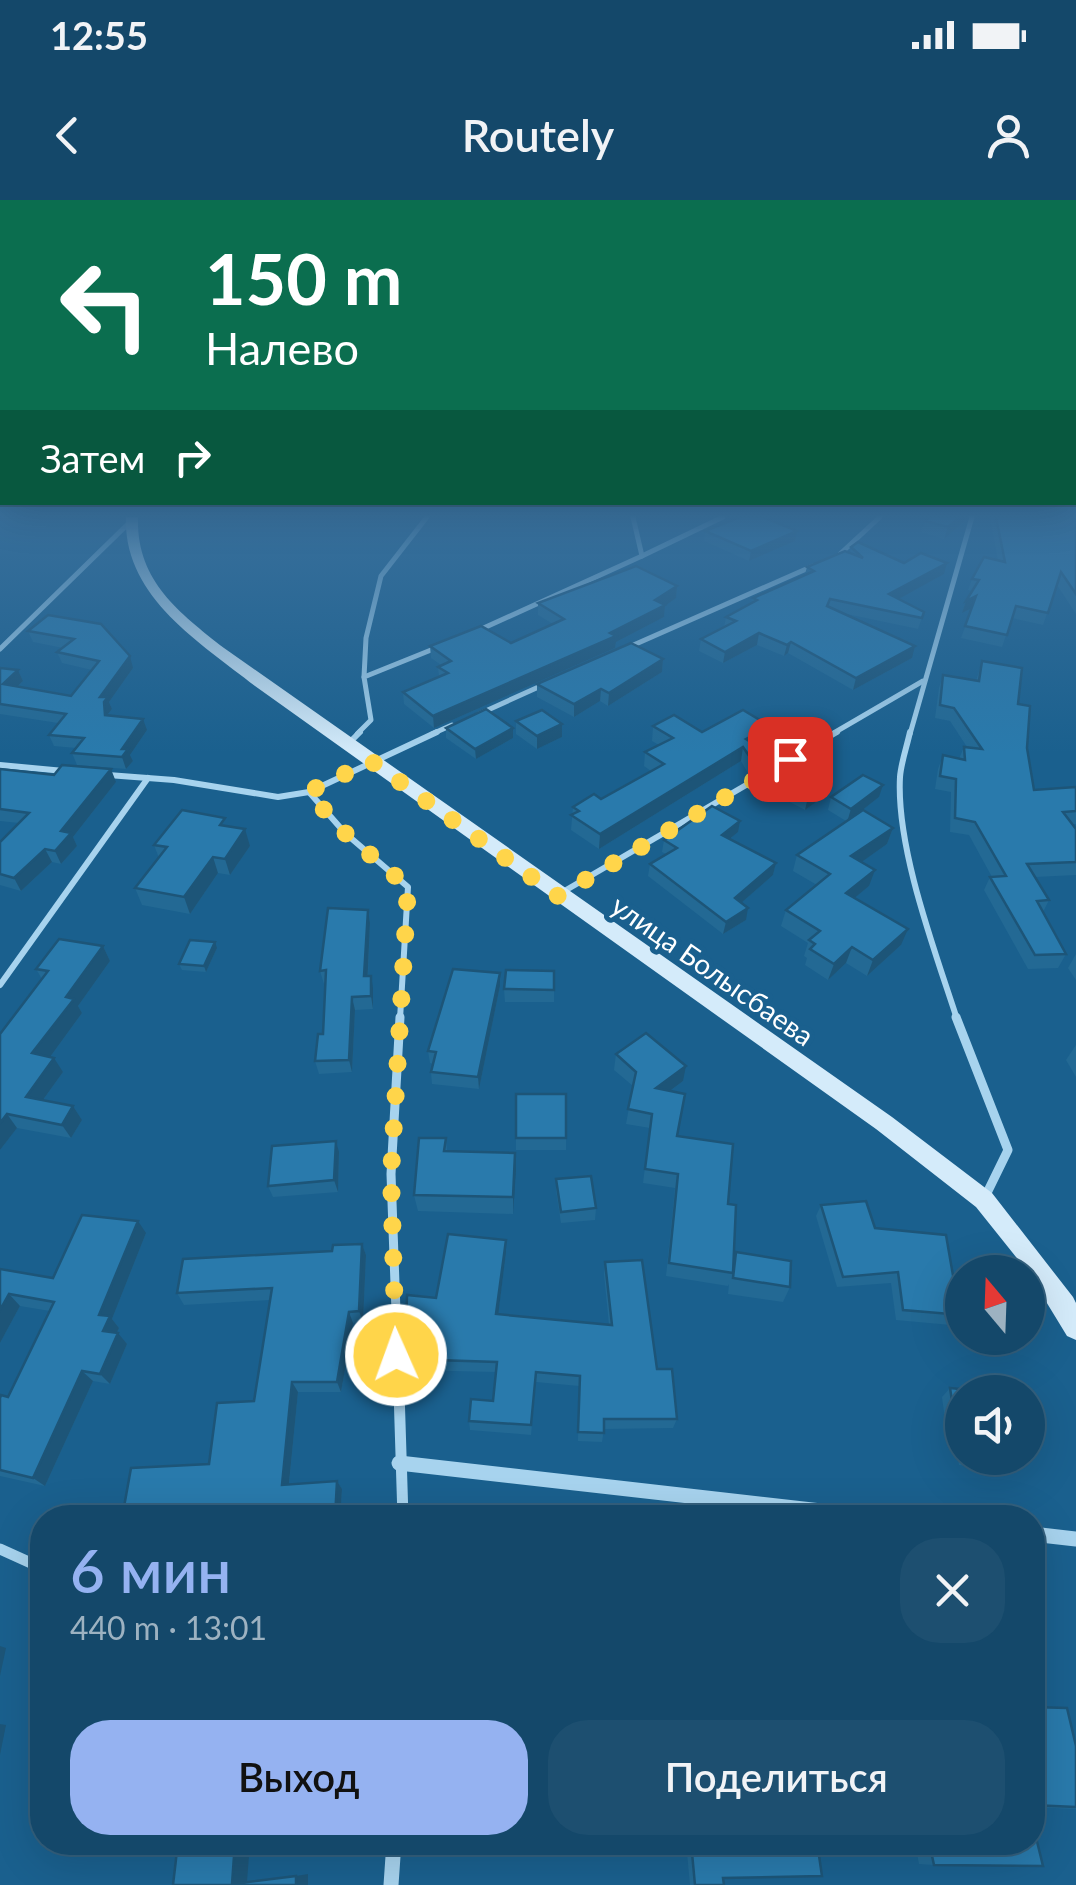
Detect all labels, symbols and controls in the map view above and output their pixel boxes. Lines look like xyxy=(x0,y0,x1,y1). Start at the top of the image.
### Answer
text: 12:55 xyxy=(50,12,148,58)
icon: back xyxy=(40,108,95,163)
text: Routely xyxy=(462,108,614,162)
icon: person xyxy=(981,108,1036,163)
text: 150 m xyxy=(205,236,402,320)
icon: left xyxy=(40,240,170,370)
text: Налево xyxy=(205,321,359,375)
icon: right xyxy=(165,430,220,485)
text: Затем xyxy=(40,435,145,481)
pin xyxy=(748,717,833,802)
icon: arrive xyxy=(763,732,818,787)
street label: улица Болысбаева xyxy=(605,887,821,1053)
north arrow xyxy=(945,1255,1045,1355)
map controls xyxy=(945,1255,1045,1475)
position arrow xyxy=(344,1303,448,1407)
button: sound xyxy=(945,1375,1045,1475)
text: 6 мин xyxy=(70,1534,231,1606)
button: close xyxy=(900,1538,1005,1643)
text: 440 m · 13:01 xyxy=(70,1608,267,1647)
button: Выход xyxy=(70,1720,528,1835)
button: Поделиться xyxy=(548,1720,1005,1835)

